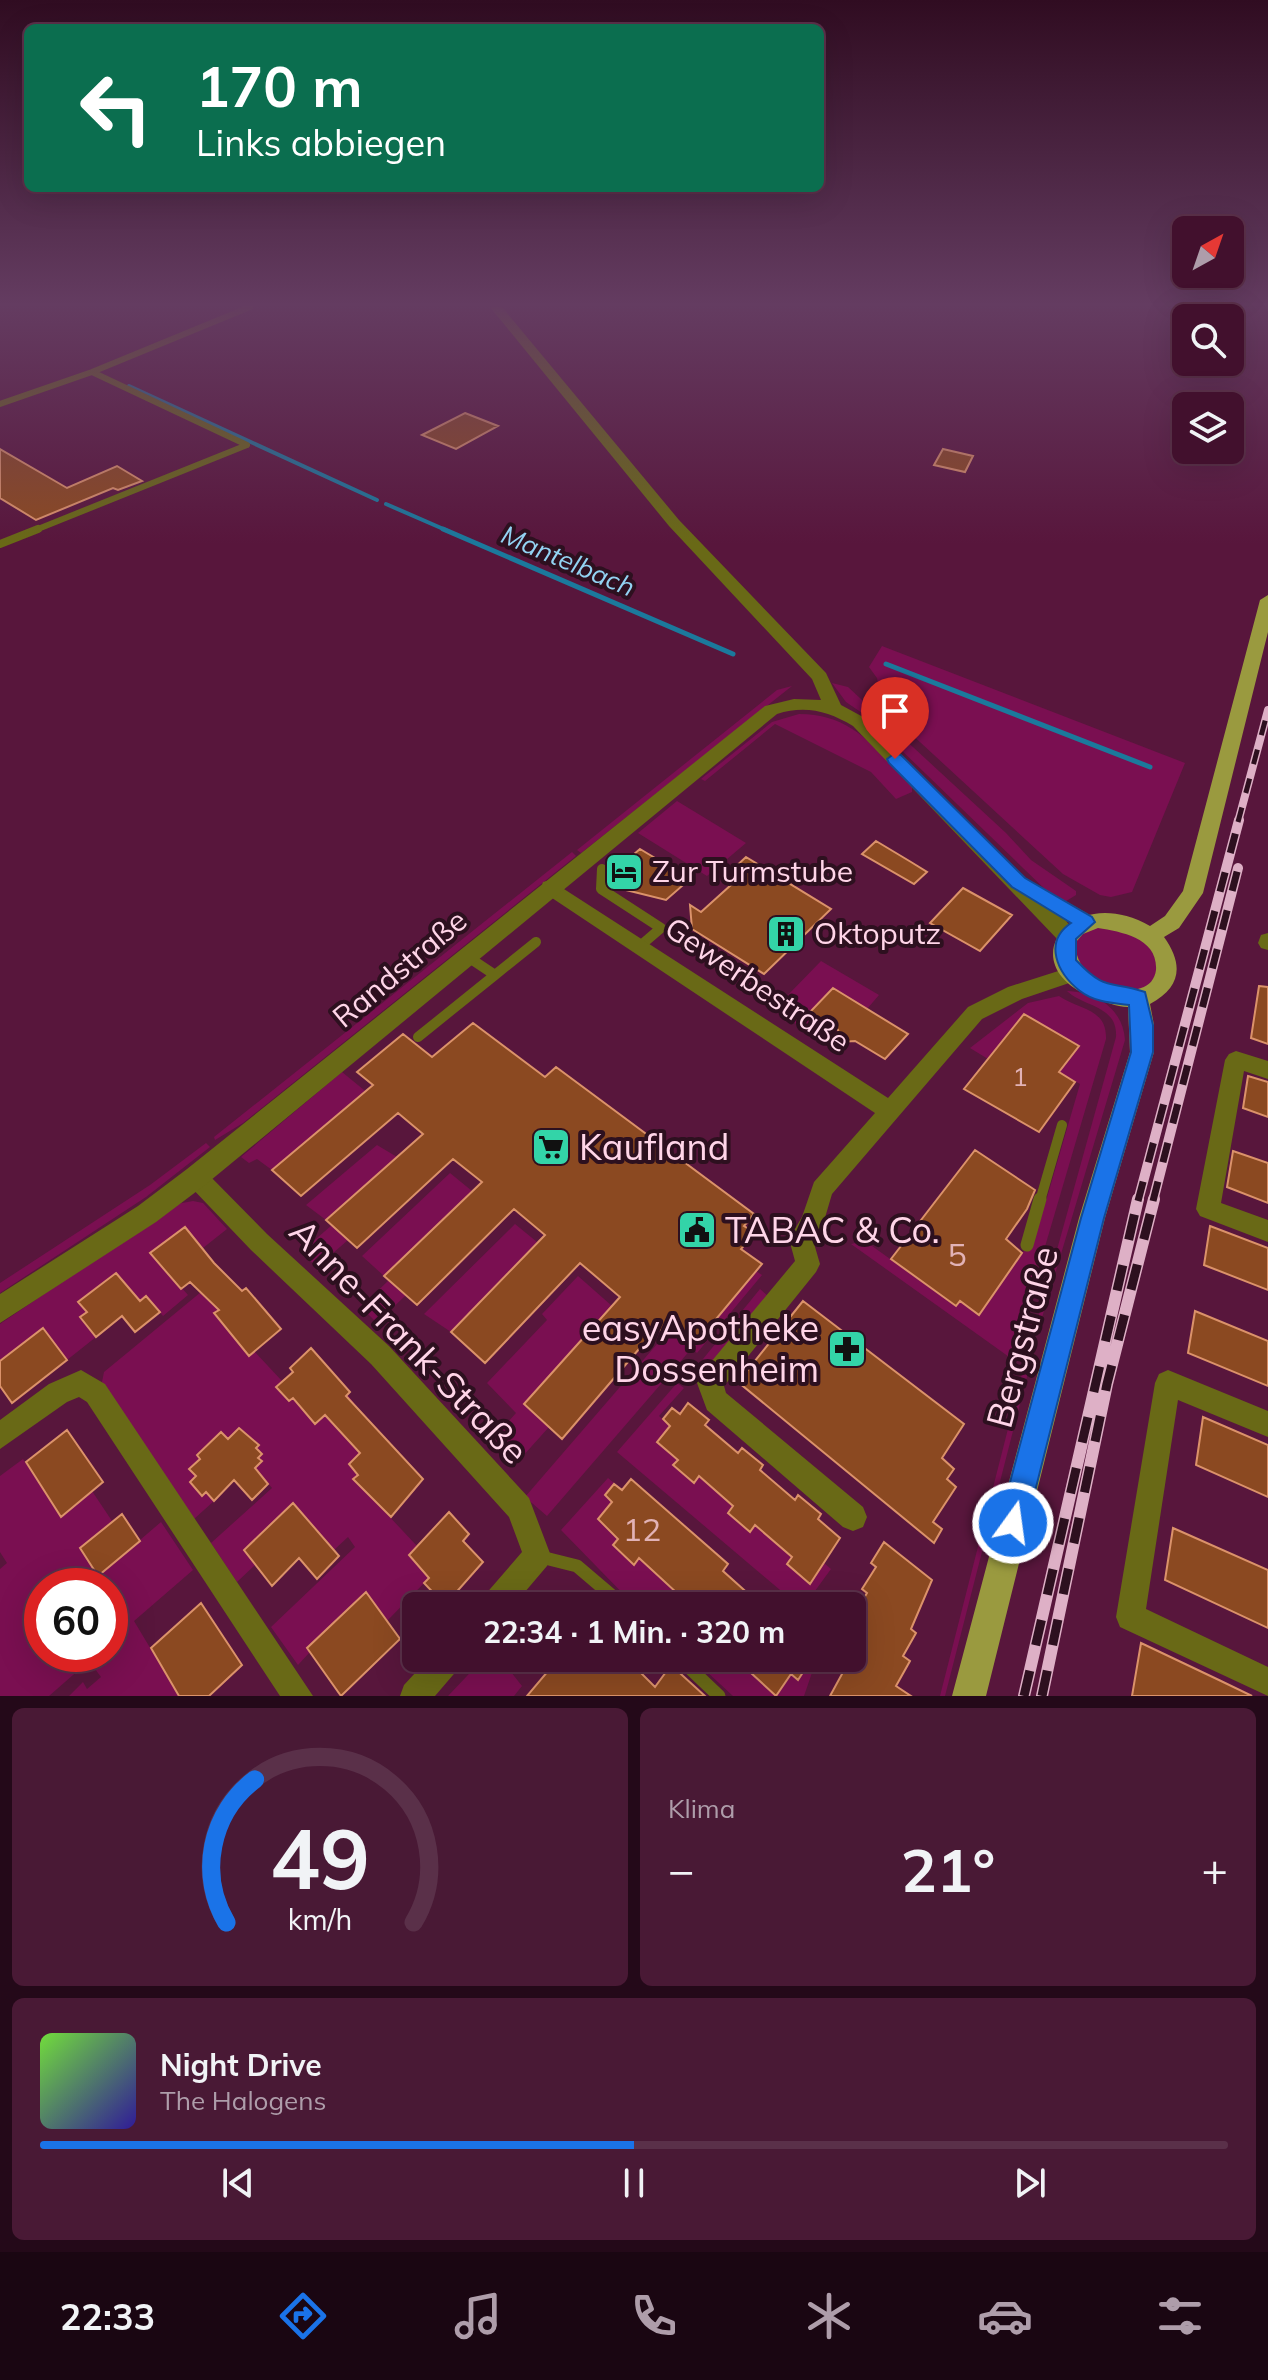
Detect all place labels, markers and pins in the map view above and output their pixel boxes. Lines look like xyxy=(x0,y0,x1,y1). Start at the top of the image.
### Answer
pin xyxy=(861,677,929,759)
hotel icon: Zur Turmstube xyxy=(603,851,645,893)
place label: Zur Turmstube xyxy=(652,852,853,890)
building icon: Oktoputz xyxy=(765,913,807,955)
place label: Oktoputz xyxy=(814,914,941,952)
place label: Kaufland xyxy=(579,1124,729,1169)
supermarket icon: Kaufland xyxy=(530,1126,572,1168)
place label: TABAC & Co. xyxy=(725,1207,940,1252)
public building icon: TABAC & Co. xyxy=(676,1209,718,1251)
place label: easyApotheke Dossenheim xyxy=(582,1305,819,1391)
pharmacy icon: easyApotheke Dossenheim xyxy=(826,1328,868,1370)

